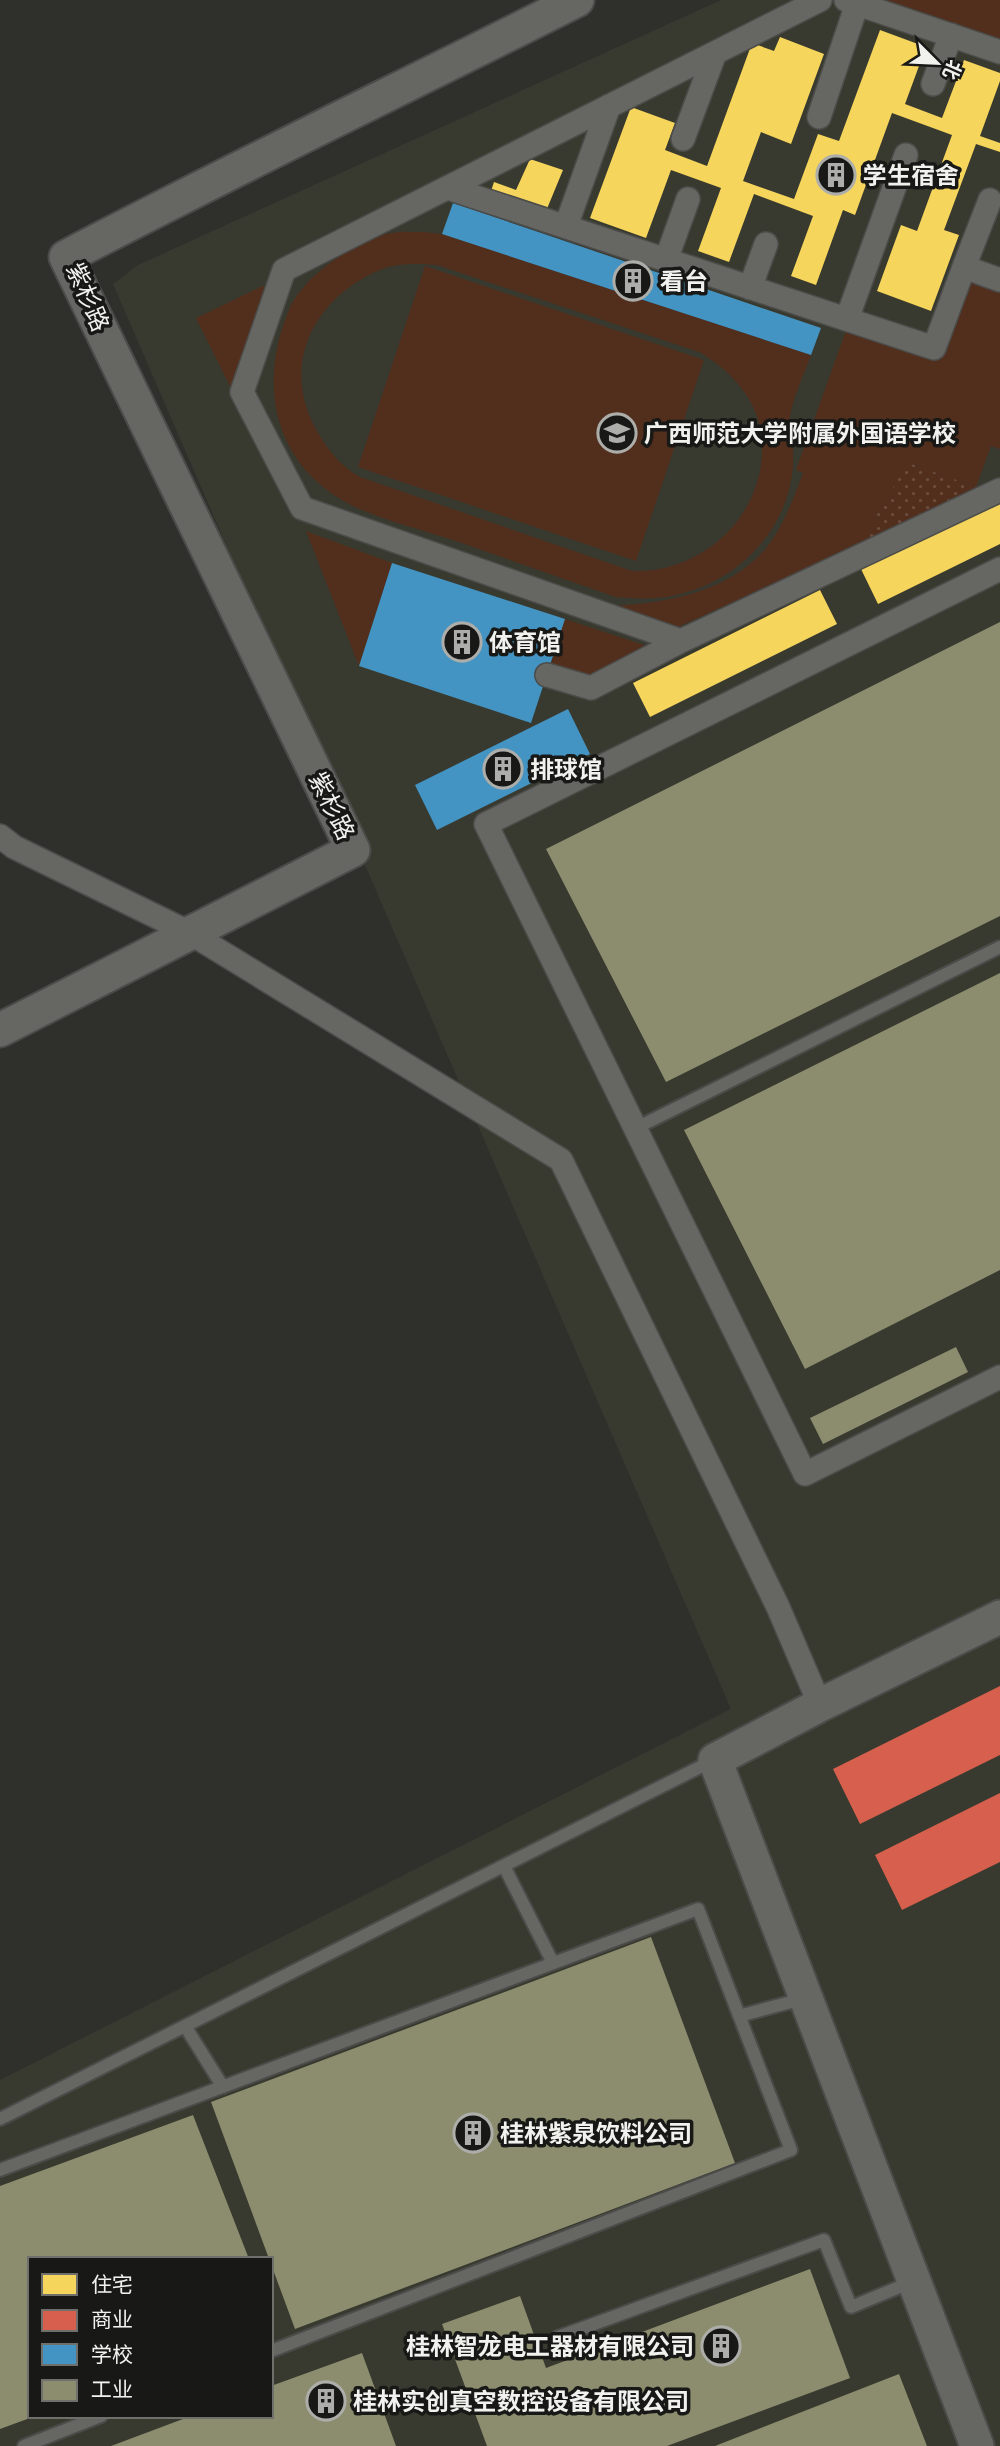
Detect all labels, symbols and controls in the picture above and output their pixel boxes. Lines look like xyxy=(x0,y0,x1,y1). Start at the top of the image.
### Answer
north arrow xyxy=(902,28,972,98)
text: 北 xyxy=(936,56,968,84)
building icon: 学生宿舍 xyxy=(815,154,857,196)
place label: 学生宿舍 xyxy=(863,158,959,193)
street label: 紫杉路 xyxy=(58,257,118,337)
building icon: 看台 xyxy=(612,260,654,302)
place label: 看台 xyxy=(660,264,708,299)
school or university icon: 广西师范大学附属外国语学校 xyxy=(596,412,638,454)
place label: 广西师范大学附属外国语学校 xyxy=(644,416,956,451)
building icon: 体育馆 xyxy=(441,621,483,663)
place label: 体育馆 xyxy=(489,625,561,660)
building icon: 排球馆 xyxy=(482,748,524,790)
place label: 排球馆 xyxy=(530,752,602,787)
street label: 紫杉路 xyxy=(300,766,364,846)
building icon: 桂林紫泉饮料公司 xyxy=(452,2112,494,2154)
place label: 桂林紫泉饮料公司 xyxy=(500,2116,692,2151)
legend xyxy=(28,2257,273,2418)
text: 住宅 xyxy=(91,2270,133,2300)
text: 商业 xyxy=(91,2305,133,2335)
building icon: 桂林智龙电工器材有限公司 xyxy=(700,2325,742,2367)
place label: 桂林智龙电工器材有限公司 xyxy=(406,2329,694,2364)
text: 学校 xyxy=(91,2340,133,2370)
text: 工业 xyxy=(91,2375,133,2405)
building icon: 桂林实创真空数控设备有限公司 xyxy=(305,2380,347,2422)
place label: 桂林实创真空数控设备有限公司 xyxy=(353,2384,689,2419)

